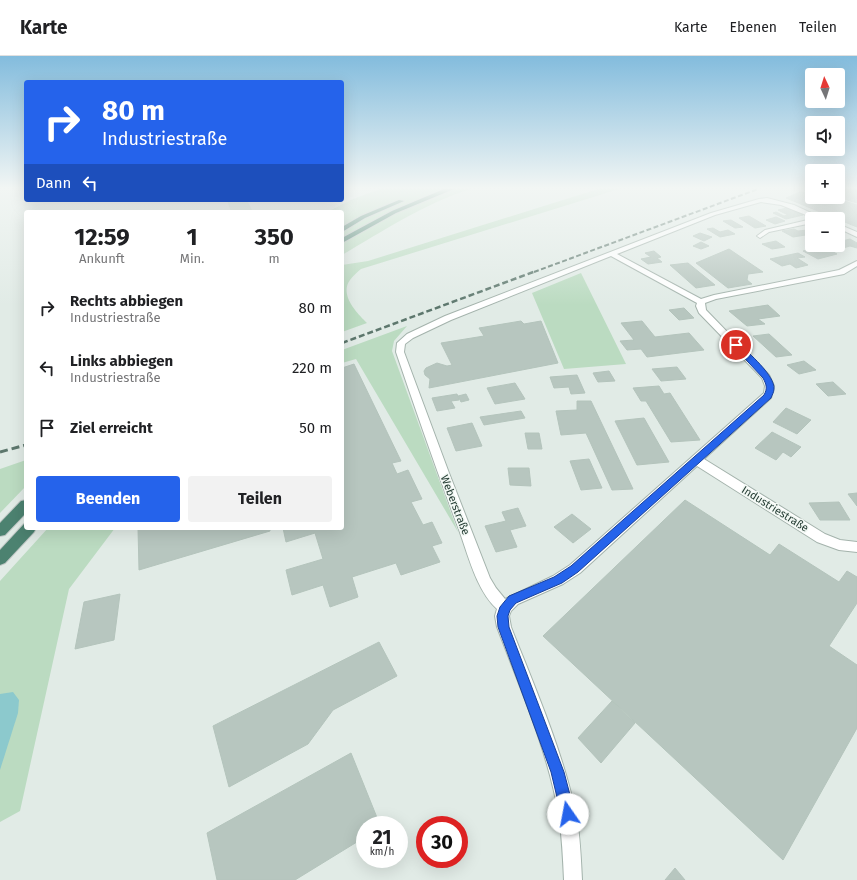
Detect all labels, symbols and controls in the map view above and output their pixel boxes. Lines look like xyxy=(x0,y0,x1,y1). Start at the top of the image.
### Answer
text: Karte xyxy=(20,16,67,39)
text: Karte xyxy=(674,19,708,36)
text: Ebenen xyxy=(730,19,777,36)
text: Teilen xyxy=(799,19,837,36)
north arrow xyxy=(805,68,845,108)
map controls xyxy=(805,68,845,252)
text: 80 m xyxy=(102,94,165,127)
icon: right xyxy=(36,96,88,148)
button: sound xyxy=(805,116,845,156)
text: Industriestraße xyxy=(102,128,227,150)
button: + xyxy=(805,164,845,204)
icon: left xyxy=(79,172,101,194)
text: Dann xyxy=(36,174,71,192)
button: − xyxy=(805,212,845,252)
text: 12:59 xyxy=(74,223,130,251)
text: 1 xyxy=(186,223,198,251)
text: 350 xyxy=(254,223,294,251)
text: Ankunft xyxy=(79,251,125,266)
text: Min. xyxy=(180,251,204,266)
text: m xyxy=(269,251,280,266)
text: Rechts abbiegen xyxy=(70,292,183,310)
icon: right xyxy=(36,297,58,319)
text: 80 m xyxy=(299,299,332,317)
text: Industriestraße xyxy=(70,310,161,325)
pin xyxy=(719,328,753,362)
icon: arrive xyxy=(725,334,747,356)
text: Links abbiegen xyxy=(70,352,173,370)
icon: left xyxy=(36,357,58,379)
text: 220 m xyxy=(292,359,332,377)
text: Industriestraße xyxy=(70,370,161,385)
icon: arrive xyxy=(36,417,58,439)
text: Ziel erreicht xyxy=(70,419,153,437)
text: 50 m xyxy=(299,419,332,437)
street label: Weberstraße xyxy=(438,473,472,537)
button: Beenden xyxy=(36,476,180,522)
button: Teilen xyxy=(188,476,332,522)
street label: Industriestraße xyxy=(739,483,811,535)
position arrow xyxy=(547,793,589,835)
speed limit sign: 30 xyxy=(416,816,468,868)
text: 21 xyxy=(372,825,392,849)
text: km/h xyxy=(370,846,394,858)

